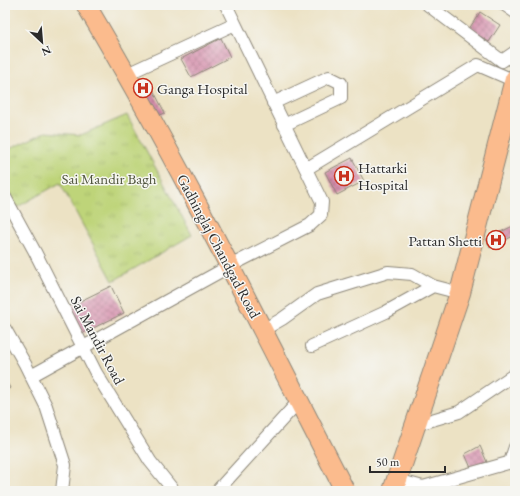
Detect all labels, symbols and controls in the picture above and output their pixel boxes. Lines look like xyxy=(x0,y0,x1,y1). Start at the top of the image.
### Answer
north arrow xyxy=(22,22,62,62)
text: N xyxy=(39,43,53,59)
hospital icon: Ganga Hospital xyxy=(132,77,154,99)
place label: Ganga Hospital xyxy=(157,79,248,98)
place label: Hattarki Hospital xyxy=(358,158,409,194)
hospital icon: Hattarki Hospital xyxy=(333,165,355,187)
park label: Sai Mandir Bagh xyxy=(61,169,157,188)
street label: Gadhinglaj Chandgad Road xyxy=(173,171,265,322)
hospital icon: Pattan Shetti xyxy=(485,229,507,251)
place label: Pattan Shetti xyxy=(409,231,482,250)
street label: Sai Mandir Road xyxy=(67,293,129,388)
scale bar xyxy=(370,448,445,474)
text: 50 m xyxy=(376,454,400,470)

